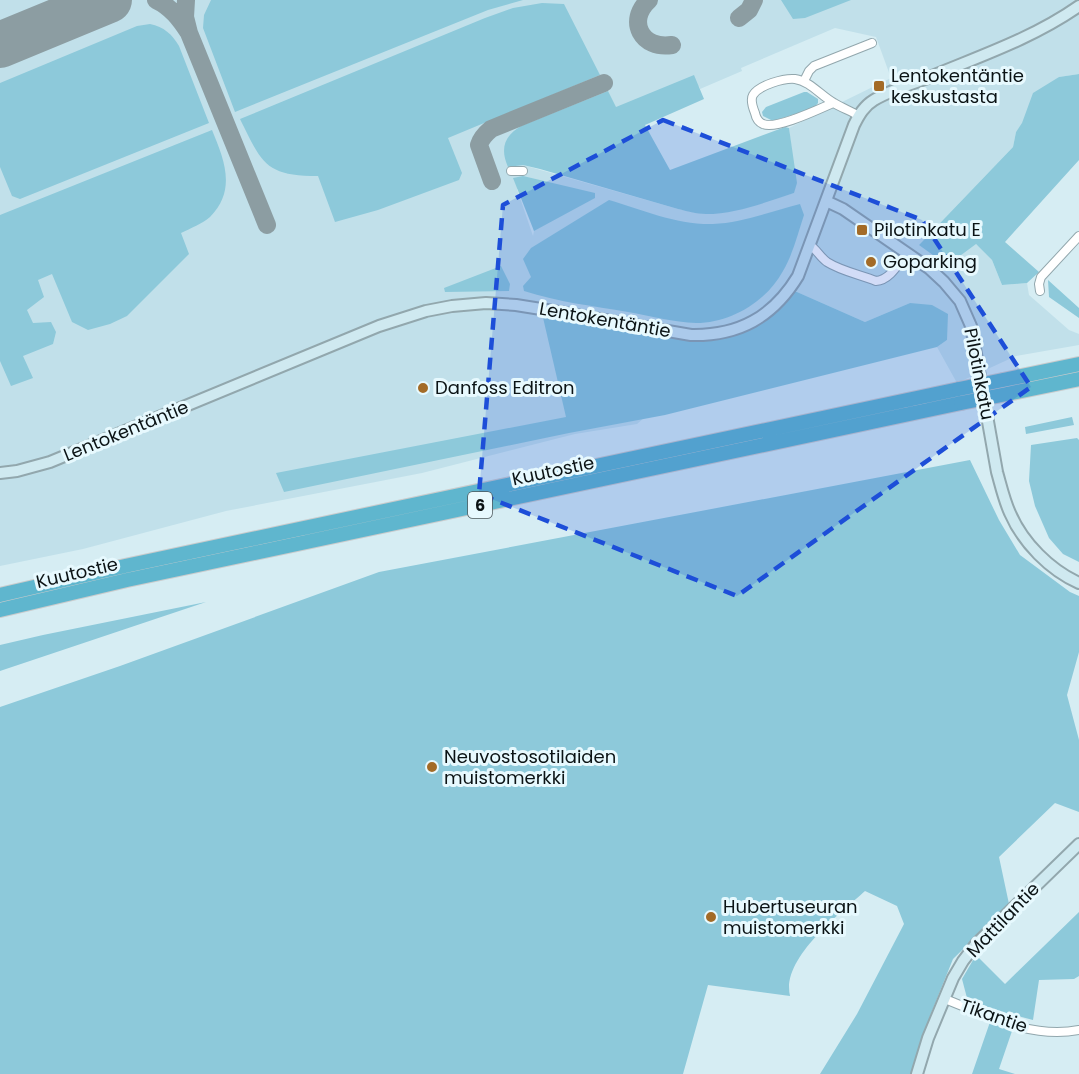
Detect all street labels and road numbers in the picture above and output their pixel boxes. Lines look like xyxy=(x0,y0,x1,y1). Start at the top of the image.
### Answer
street label: Lentokentäntie xyxy=(537,296,673,343)
street label: Pilotinkatu xyxy=(958,326,1001,422)
street label: Lentokentäntie xyxy=(60,394,192,467)
street label: Kuutostie xyxy=(509,450,596,491)
road number: 6 xyxy=(468,492,492,518)
street label: Kuutostie xyxy=(33,551,120,594)
street label: Mattilantie xyxy=(960,877,1045,963)
street label: Tikantie xyxy=(957,992,1031,1039)

